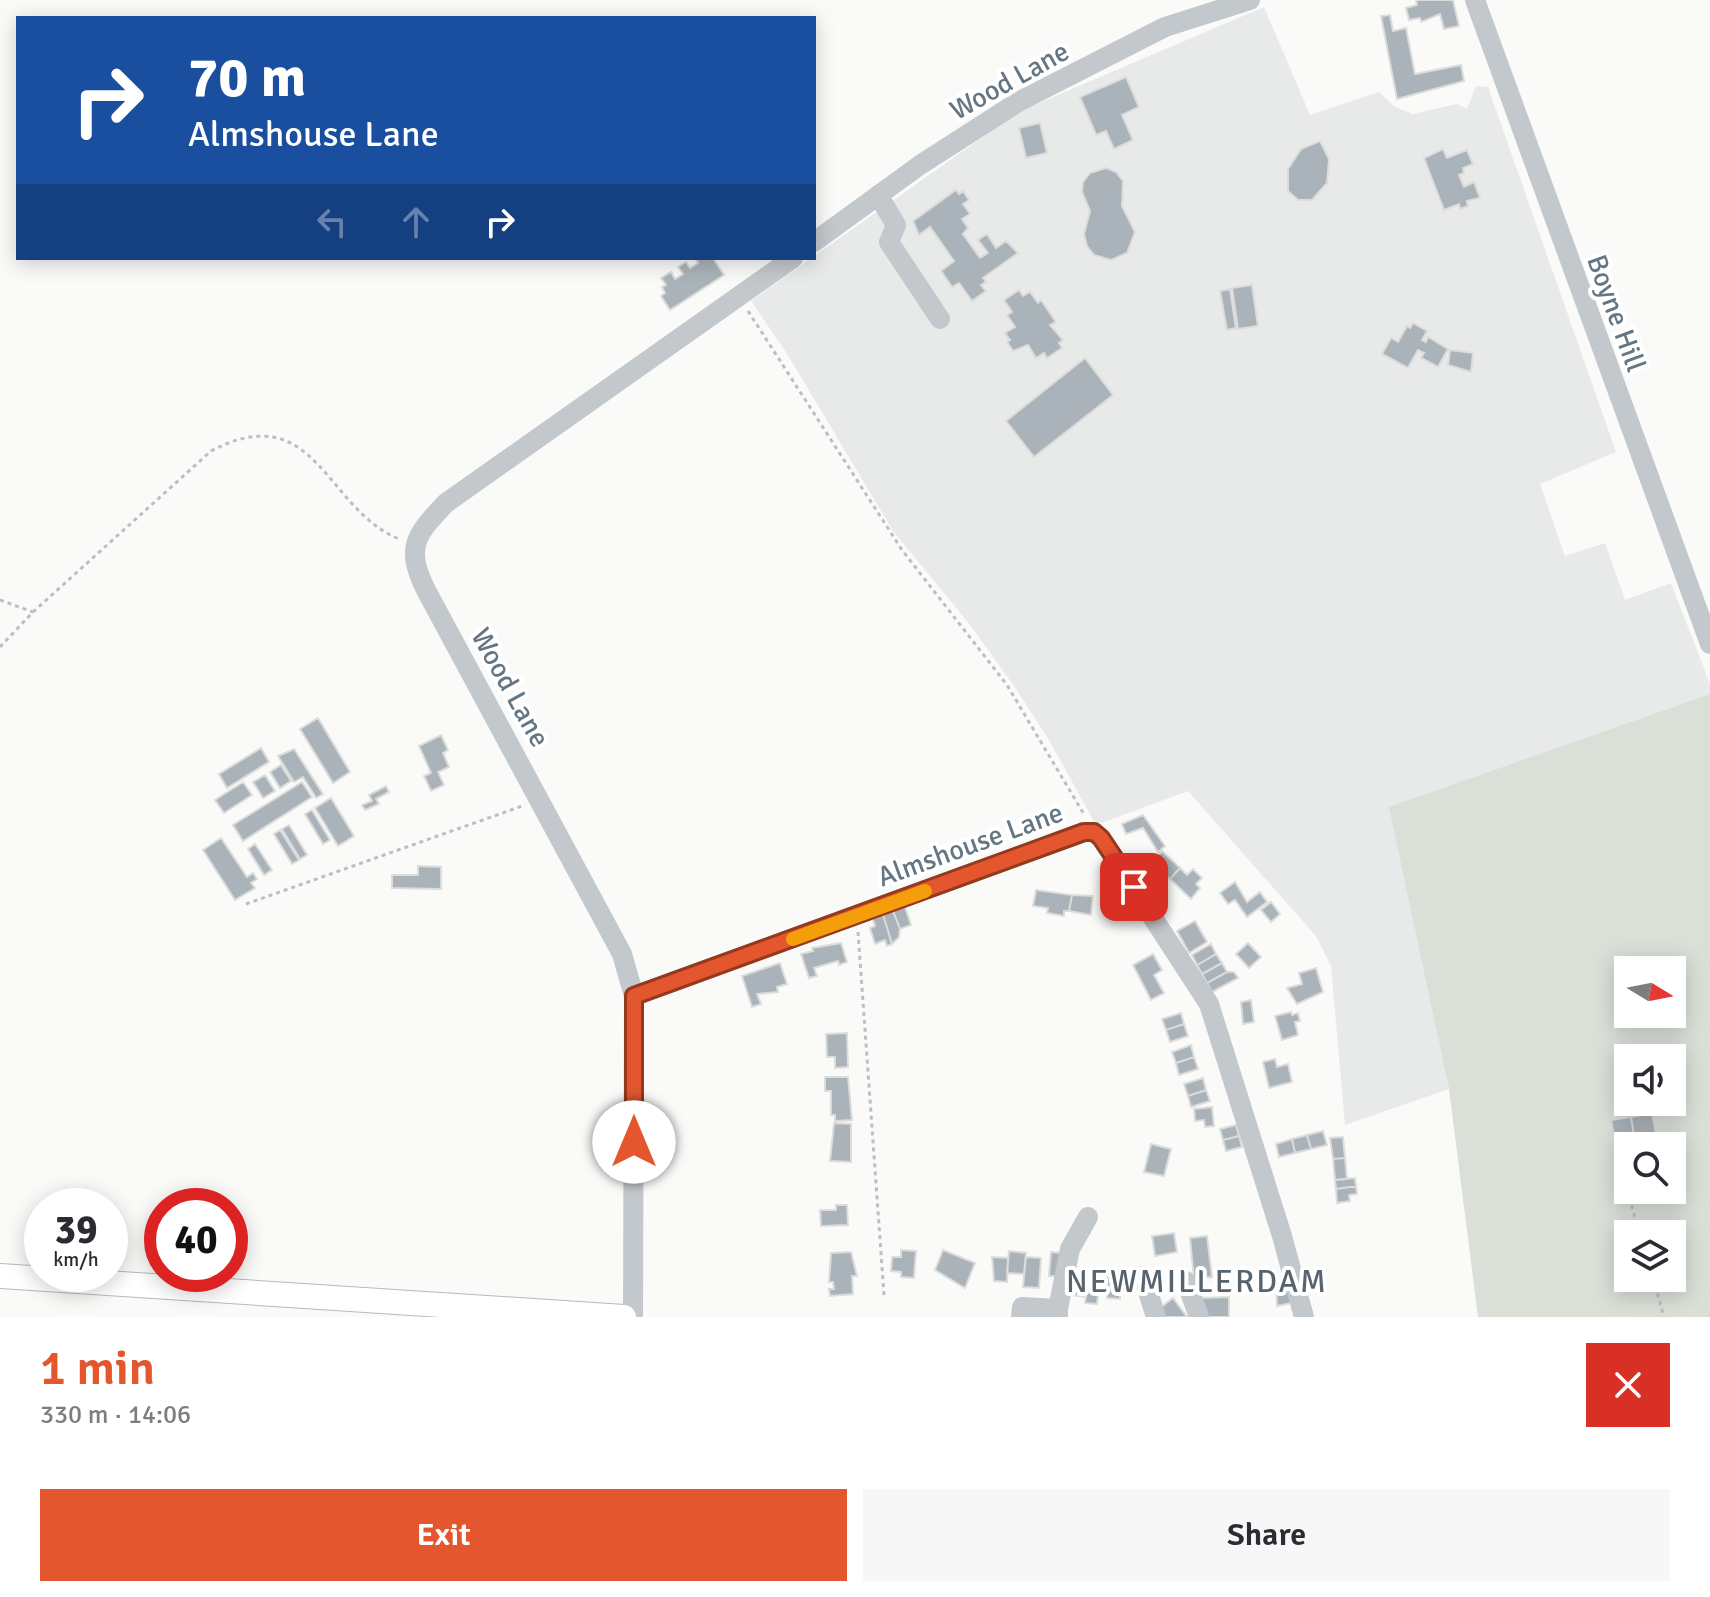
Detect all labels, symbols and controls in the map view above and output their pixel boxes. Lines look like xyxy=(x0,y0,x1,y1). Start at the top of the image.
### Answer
street label: Wood Lane xyxy=(944,34,1075,127)
text: 70 m xyxy=(188,43,306,112)
icon: right xyxy=(56,48,160,152)
text: Almshouse Lane xyxy=(188,112,439,157)
icon: left xyxy=(310,200,354,244)
icon: ahead xyxy=(394,200,438,244)
icon: right xyxy=(478,200,522,244)
street label: Boyne Hill xyxy=(1579,250,1653,377)
street label: Wood Lane xyxy=(464,622,557,753)
street label: Almshouse Lane xyxy=(873,796,1068,894)
pin xyxy=(1100,853,1168,921)
icon: arrive xyxy=(1112,865,1156,909)
north arrow xyxy=(1614,956,1686,1028)
map controls xyxy=(1614,956,1686,1292)
button: sound xyxy=(1614,1044,1686,1116)
position arrow xyxy=(592,1100,676,1184)
button: search xyxy=(1614,1132,1686,1204)
speed limit sign: 40 xyxy=(144,1188,248,1292)
text: 39 xyxy=(54,1205,98,1255)
button: layers xyxy=(1614,1220,1686,1292)
text: km/h xyxy=(53,1247,99,1272)
district label: NEWMILLERDAM xyxy=(1066,1262,1328,1301)
text: 1 min xyxy=(40,1339,155,1398)
button: close xyxy=(1586,1343,1670,1427)
text: 330 m · 14:06 xyxy=(40,1399,191,1431)
button: Exit xyxy=(40,1489,847,1581)
button: Share xyxy=(863,1489,1670,1581)

